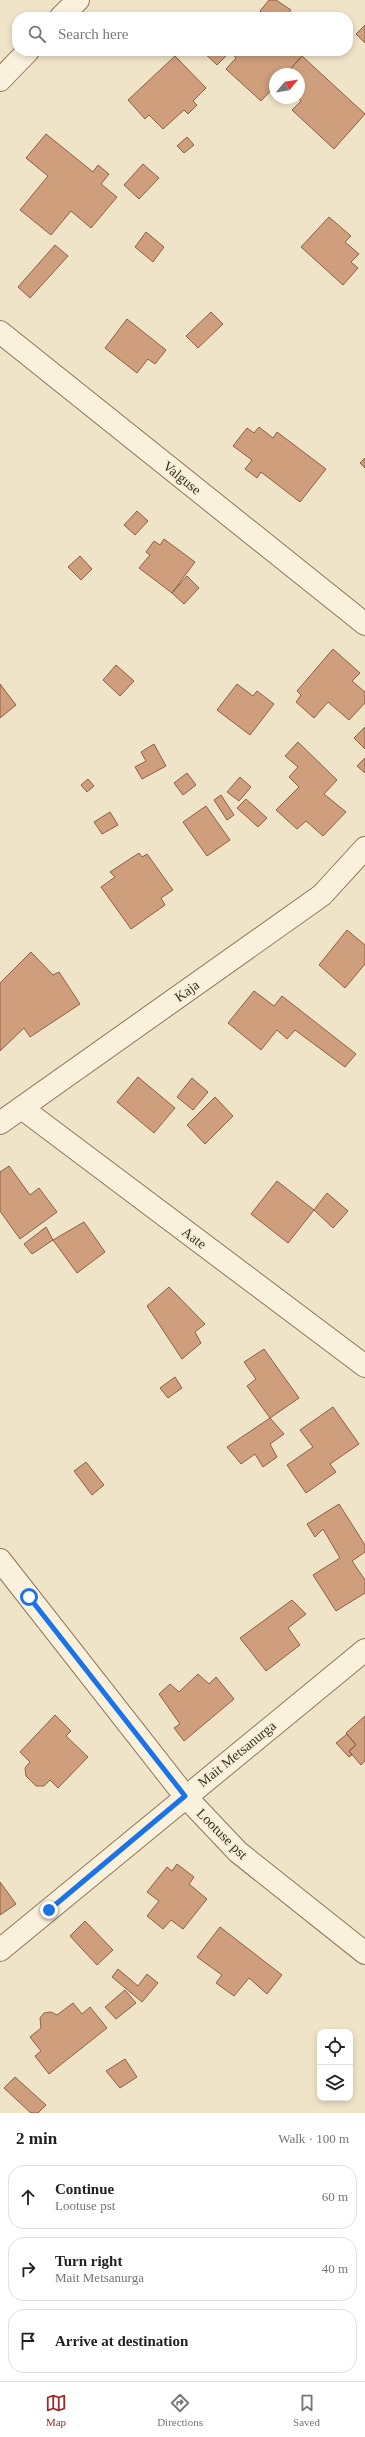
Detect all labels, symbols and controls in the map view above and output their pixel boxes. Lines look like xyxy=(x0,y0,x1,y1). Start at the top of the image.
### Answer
search box xyxy=(12,12,353,56)
icon: search xyxy=(26,23,48,45)
text: Search here xyxy=(58,26,128,42)
north arrow xyxy=(269,68,305,104)
street label: Valguse xyxy=(160,458,204,498)
street label: Kaja xyxy=(172,977,203,1005)
street label: Aate xyxy=(179,1224,209,1252)
route start xyxy=(20,1588,38,1606)
street label: Mait Metsanurga xyxy=(195,1718,280,1790)
street label: Lootuse pst xyxy=(194,1806,250,1862)
route end xyxy=(40,1901,58,1919)
map controls xyxy=(317,2029,353,2101)
button: locate xyxy=(317,2029,353,2065)
button: layers xyxy=(317,2065,353,2101)
text: 2 min xyxy=(16,2129,57,2148)
text: Walk · 100 m xyxy=(278,2131,349,2146)
text: Continue xyxy=(55,2181,114,2197)
icon: ahead xyxy=(17,2186,39,2208)
text: 60 m xyxy=(322,2189,348,2204)
text: Lootuse pst xyxy=(55,2198,115,2213)
text: Turn right xyxy=(55,2253,122,2269)
icon: right xyxy=(17,2258,39,2280)
text: 40 m xyxy=(322,2261,348,2276)
text: Mait Metsanurga xyxy=(55,2270,144,2285)
icon: arrive xyxy=(17,2330,39,2352)
text: Arrive at destination xyxy=(55,2333,188,2349)
tab: Map xyxy=(45,2392,67,2428)
tab: Directions xyxy=(157,2392,203,2428)
tab: Saved xyxy=(293,2392,320,2428)

